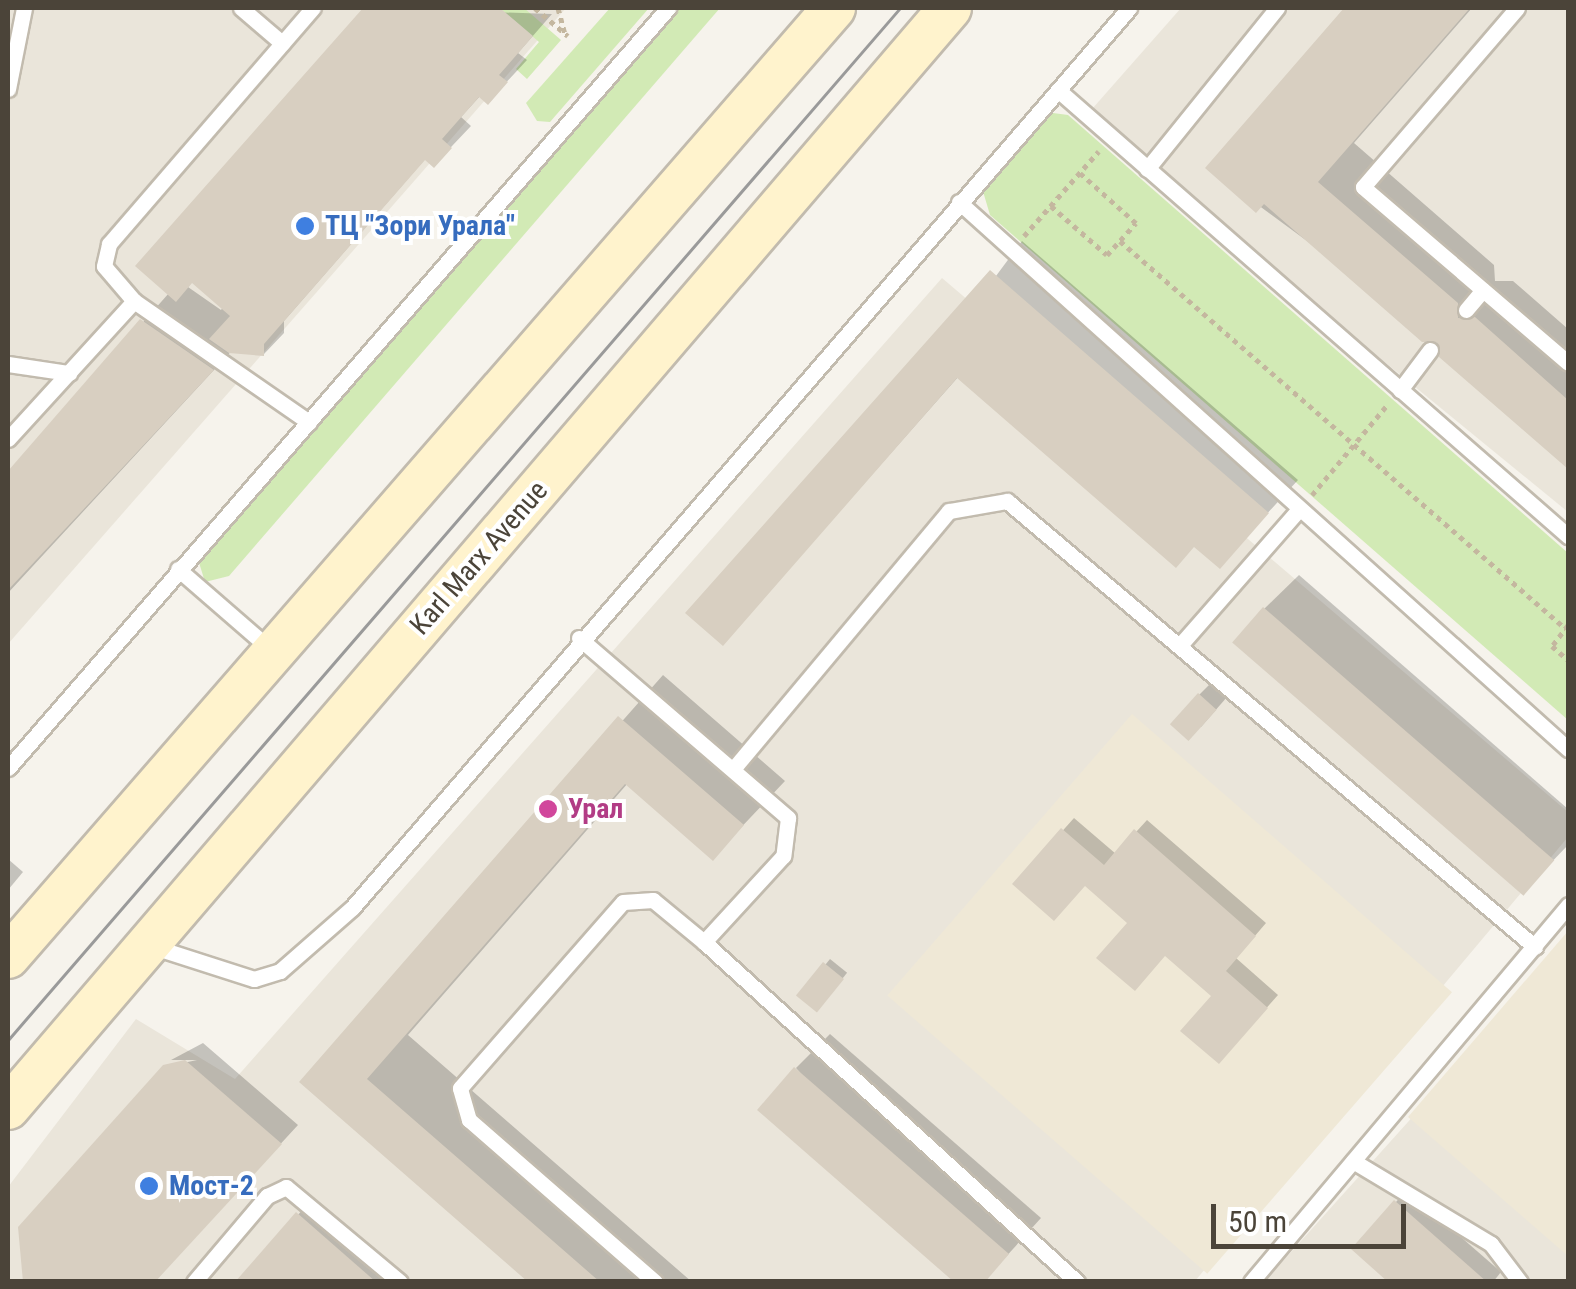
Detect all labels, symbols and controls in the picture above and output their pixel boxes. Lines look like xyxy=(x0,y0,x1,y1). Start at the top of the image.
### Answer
place label: ТЦ "Зори Урала" xyxy=(325,209,515,243)
marker: ТЦ "Зори Урала" xyxy=(294,215,316,237)
street label: Karl Marx Avenue xyxy=(403,474,555,642)
place label: Урал xyxy=(568,792,623,826)
marker: Урал xyxy=(537,798,559,820)
place label: Мост-2 xyxy=(169,1169,254,1203)
marker: Мост-2 xyxy=(138,1175,160,1197)
scale bar xyxy=(1216,1184,1411,1246)
text: 50 m xyxy=(1228,1204,1287,1239)

